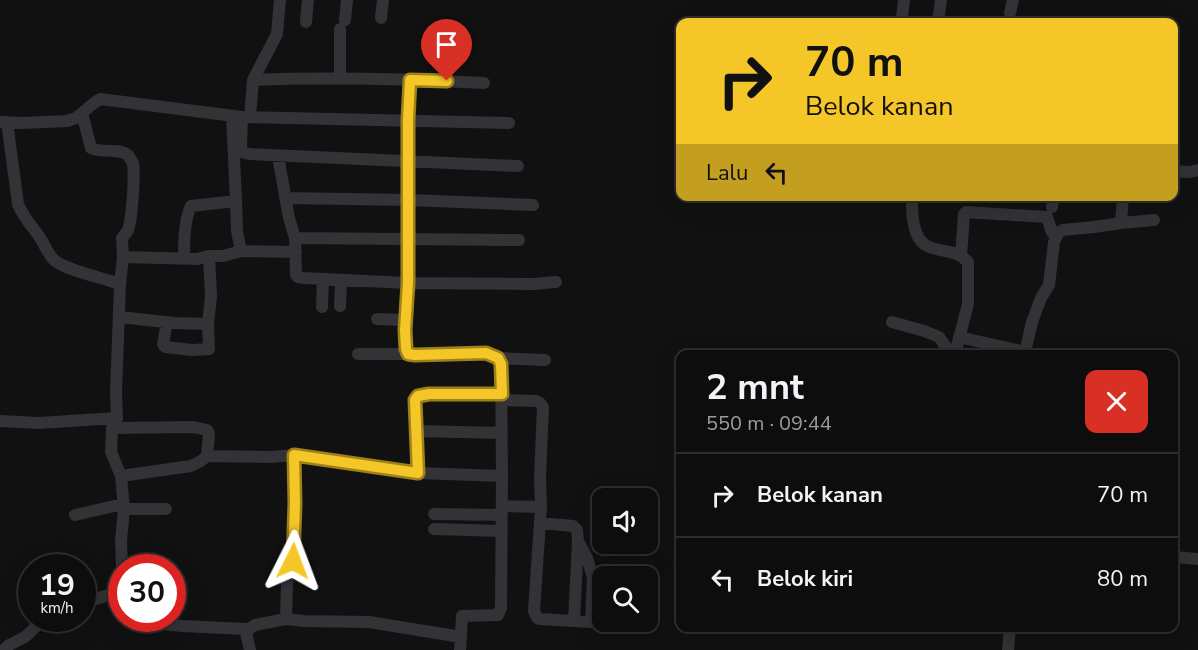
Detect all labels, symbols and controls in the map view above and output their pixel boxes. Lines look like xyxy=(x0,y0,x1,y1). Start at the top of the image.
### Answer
pin xyxy=(421,19,472,81)
icon: arrive xyxy=(430,28,463,61)
text: 70 m xyxy=(805,34,904,91)
icon: right xyxy=(706,42,784,120)
text: Belok kanan xyxy=(805,88,954,125)
icon: left xyxy=(760,156,793,189)
text: Lalu xyxy=(706,158,748,188)
text: 2 mnt xyxy=(706,363,804,412)
button: close xyxy=(1085,370,1148,433)
text: 550 m · 09:44 xyxy=(706,410,832,437)
icon: right xyxy=(706,479,739,512)
text: Belok kanan xyxy=(757,480,883,510)
text: 70 m xyxy=(1097,480,1148,510)
map controls xyxy=(592,488,658,632)
button: sound xyxy=(592,488,658,554)
position arrow xyxy=(261,529,325,593)
speed limit sign: 30 xyxy=(108,554,186,632)
icon: left xyxy=(706,563,739,596)
text: Belok kiri xyxy=(757,564,853,594)
text: 80 m xyxy=(1097,564,1148,594)
text: 19 xyxy=(39,565,75,606)
button: search xyxy=(592,566,658,632)
text: km/h xyxy=(40,598,74,618)

